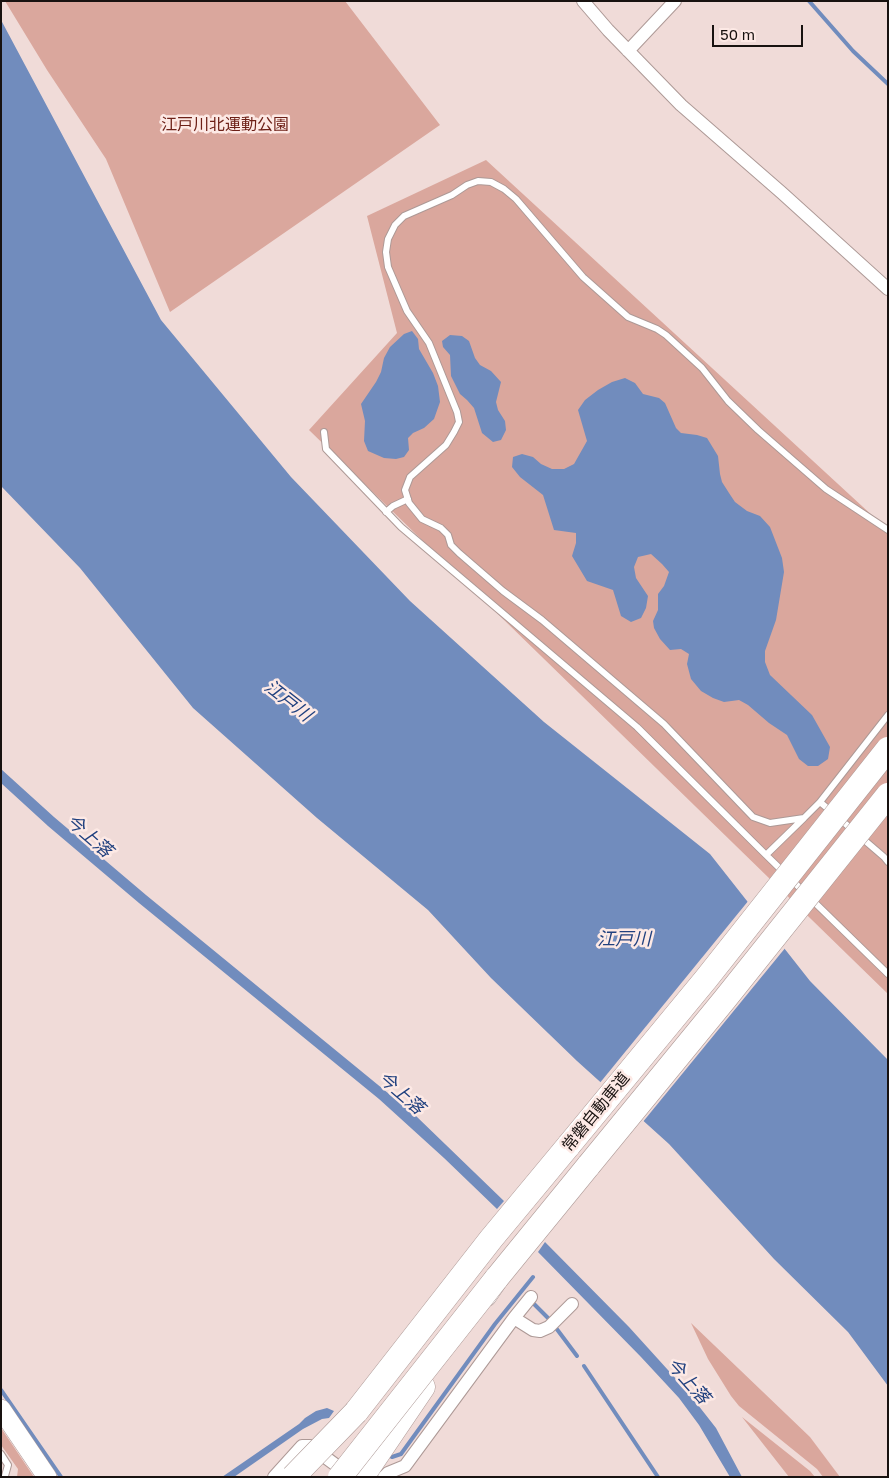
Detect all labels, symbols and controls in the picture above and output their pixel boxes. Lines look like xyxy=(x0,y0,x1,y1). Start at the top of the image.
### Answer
scale bar xyxy=(714,15,805,47)
text: 50 m xyxy=(720,25,755,43)
park label: 江戸川北運動公園 xyxy=(161,115,289,135)
water label: 江戸川 xyxy=(260,676,316,726)
water label: 今上落 xyxy=(62,810,116,862)
water label: 江戸川 xyxy=(597,928,651,950)
water label: 今上落 xyxy=(374,1067,428,1119)
street label: 常磐自動車道 xyxy=(558,1069,634,1155)
water label: 今上落 xyxy=(662,1354,714,1408)

